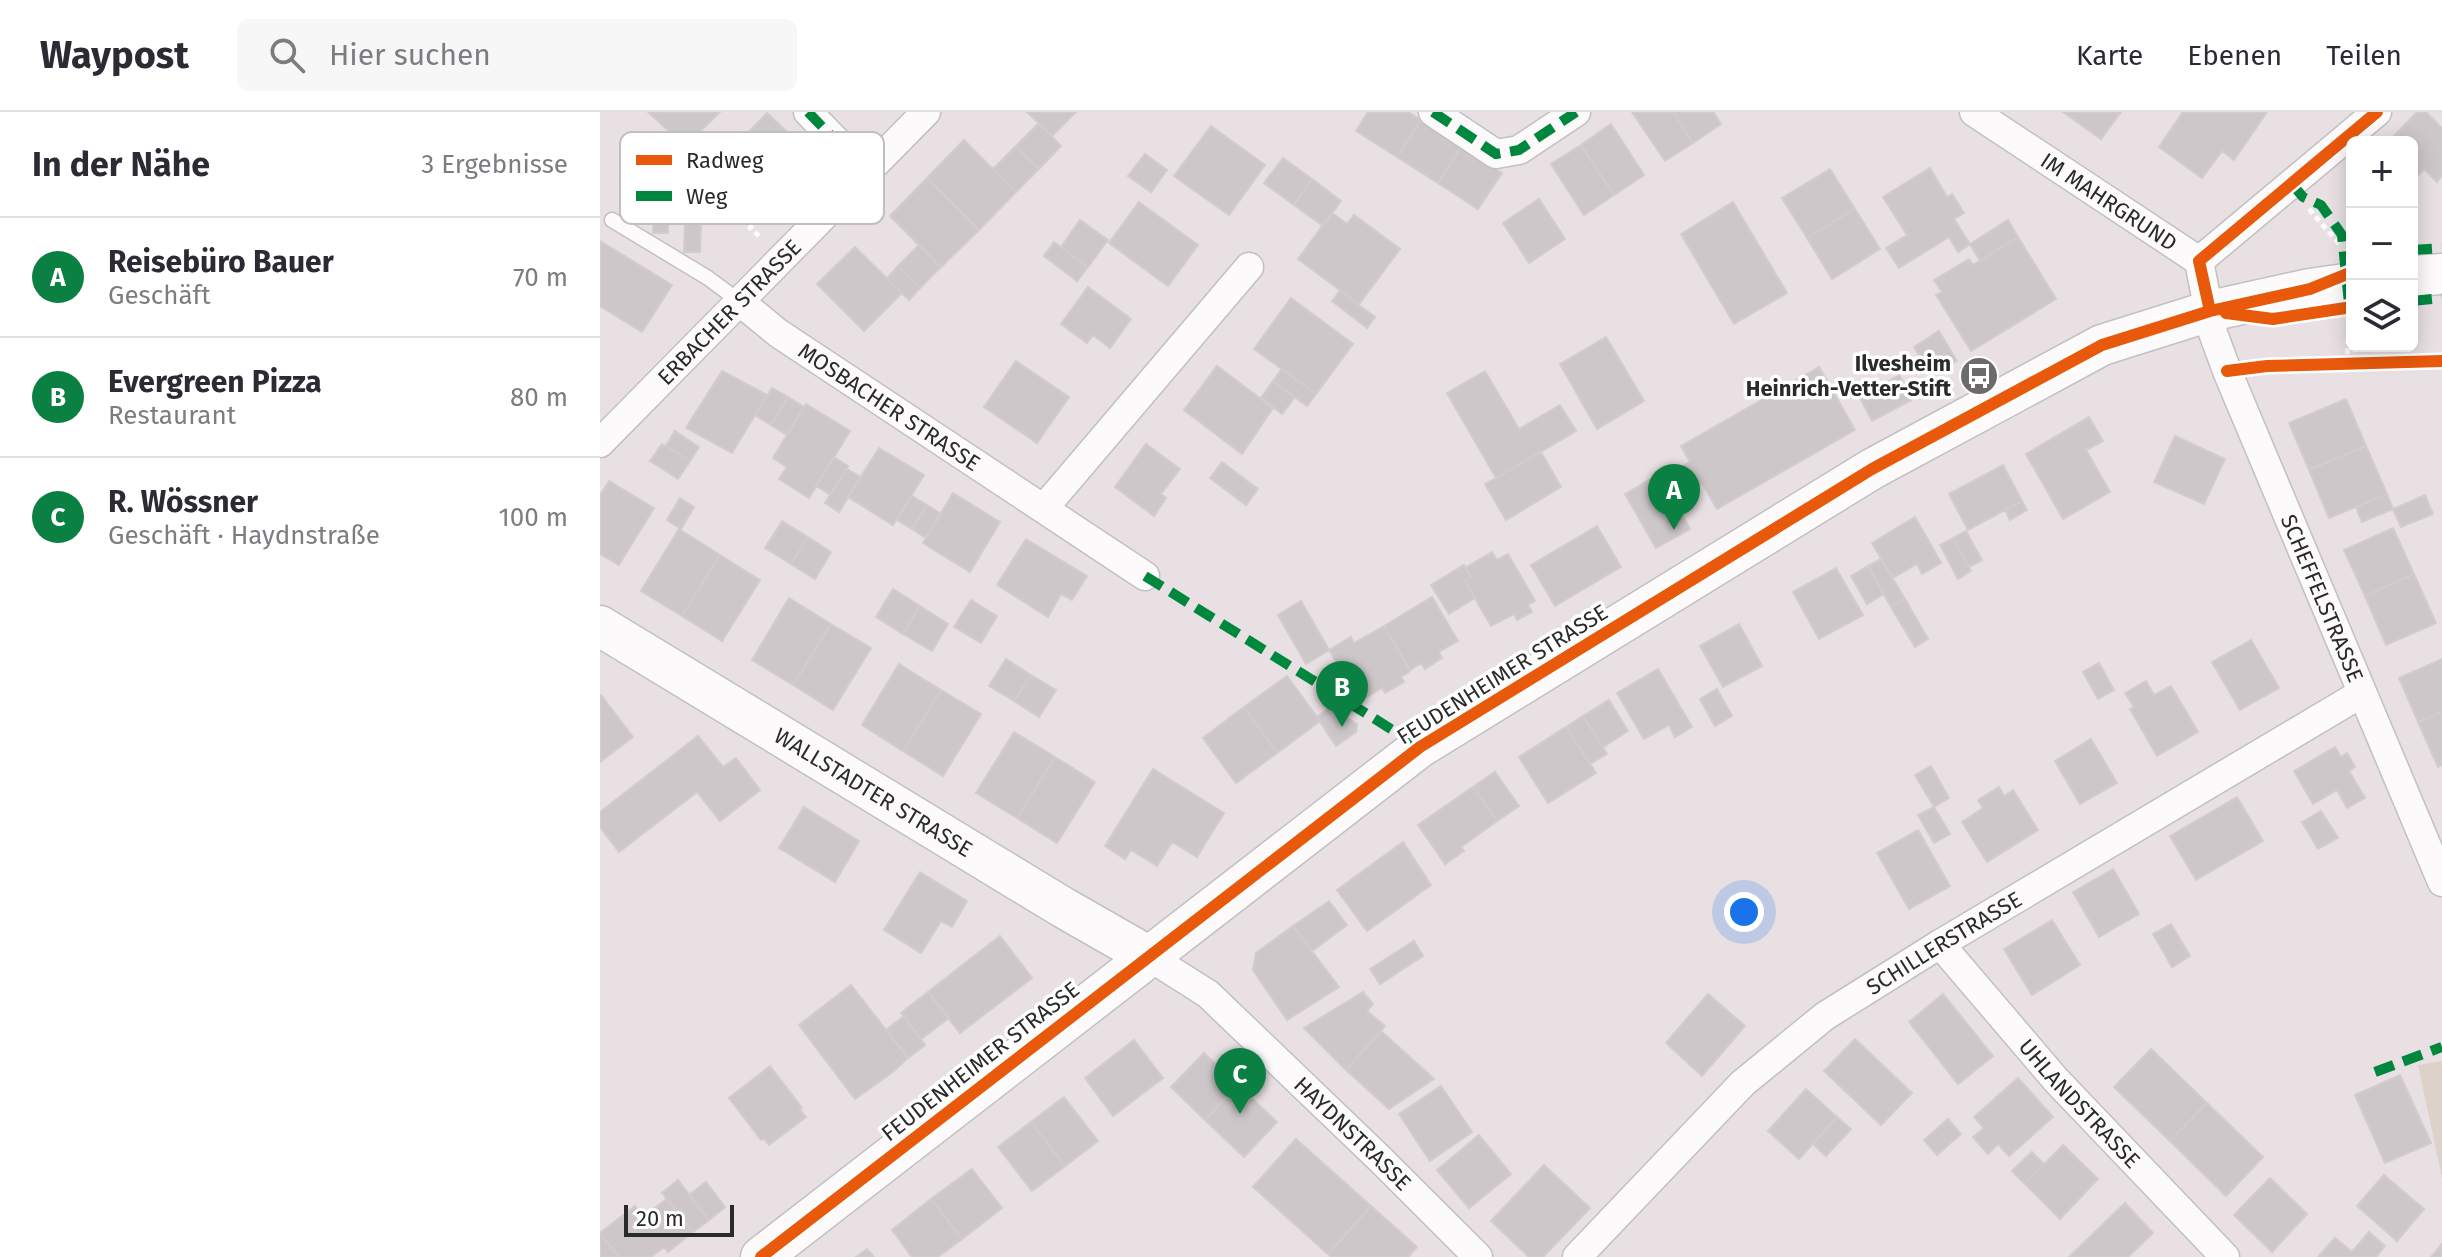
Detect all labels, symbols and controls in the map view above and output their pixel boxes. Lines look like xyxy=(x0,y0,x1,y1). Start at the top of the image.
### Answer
search box xyxy=(237,19,797,91)
text: Waypost xyxy=(40,32,189,78)
icon: search xyxy=(265,33,309,77)
text: Hier suchen xyxy=(329,37,491,73)
text: Karte xyxy=(2076,39,2143,72)
text: Ebenen xyxy=(2187,39,2282,72)
text: Teilen xyxy=(2326,39,2402,72)
legend xyxy=(620,132,884,224)
map controls xyxy=(2346,136,2418,352)
button: + xyxy=(2346,136,2418,208)
text: In der Nähe xyxy=(32,144,210,185)
text: Radweg xyxy=(686,147,764,174)
street label: IM MAHRGRUND xyxy=(2035,147,2182,257)
text: 3 Ergebnisse xyxy=(421,149,568,180)
text: Weg xyxy=(686,183,728,210)
button: − xyxy=(2346,208,2418,280)
street label: ERBACHER STRASSE xyxy=(652,234,807,391)
text: Reisebüro Bauer xyxy=(108,244,334,280)
text: A xyxy=(50,262,66,293)
text: 70 m xyxy=(513,262,568,293)
text: Geschäft xyxy=(108,280,211,311)
button: layers xyxy=(2346,280,2418,352)
street label: MOSBACHER STRASSE xyxy=(793,337,985,477)
place label: Ilvesheim Heinrich-Vetter-Stift xyxy=(1746,350,1951,402)
bus stop icon: Ilvesheim Heinrich-Vetter-Stift xyxy=(1958,355,2000,397)
text: Evergreen Pizza xyxy=(108,364,322,400)
text: B xyxy=(50,382,66,413)
text: 80 m xyxy=(510,382,568,413)
text: Restaurant xyxy=(108,400,236,431)
pin: A xyxy=(1648,464,1700,530)
text: R. Wössner xyxy=(108,484,258,520)
text: C xyxy=(51,502,65,533)
text: 100 m xyxy=(499,502,568,533)
street label: SCHEFFELSTRASSE xyxy=(2275,510,2369,686)
text: Geschäft · Haydnstraße xyxy=(108,520,380,551)
street label: FEUDENHEIMER STRASSE xyxy=(1392,598,1613,750)
pin: B xyxy=(1316,661,1368,727)
street label: WALLSTADTER STRASSE xyxy=(769,722,977,863)
street label: SCHILLERSTRASSE xyxy=(1861,886,2027,1001)
your location xyxy=(1724,892,1764,932)
street label: FEUDENHEIMER STRASSE xyxy=(876,976,1085,1147)
street label: UHLANDSTRASSE xyxy=(2013,1033,2146,1174)
pin: C xyxy=(1214,1048,1266,1114)
street label: HAYDNSTRASSE xyxy=(1288,1071,1417,1196)
scale bar xyxy=(624,1201,734,1237)
text: 20 m xyxy=(636,1205,684,1232)

